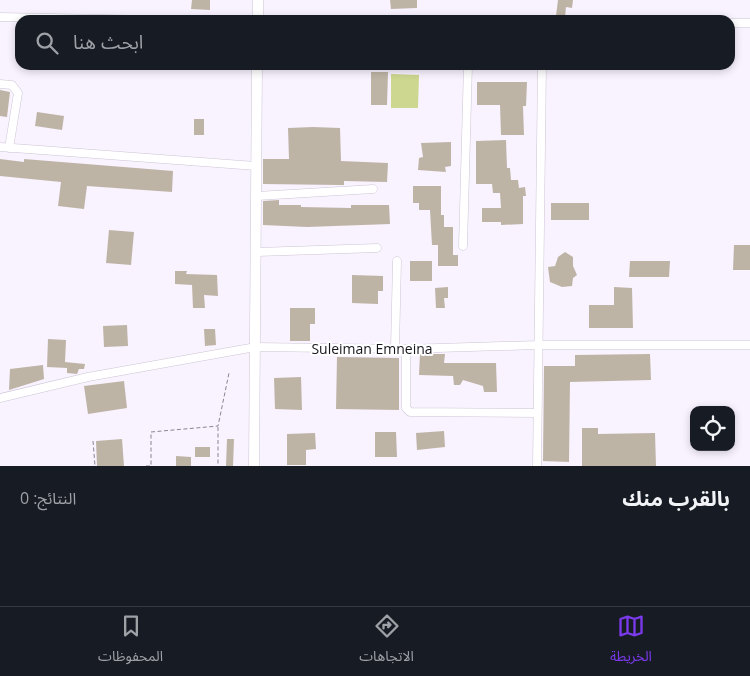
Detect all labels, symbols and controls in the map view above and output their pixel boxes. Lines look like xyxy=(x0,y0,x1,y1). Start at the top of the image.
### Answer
search box xyxy=(15,15,735,70)
icon: search xyxy=(33,29,61,57)
text: ابحث هنا xyxy=(73,29,143,55)
street label: Suleiman Emneina xyxy=(311,339,433,358)
map controls xyxy=(690,406,735,451)
button: locate xyxy=(690,406,735,451)
text: بالقرب منك xyxy=(622,484,730,512)
text: النتائج: 0 xyxy=(20,487,76,509)
tab: المحفوظات xyxy=(98,612,163,671)
tab: الاتجاهات xyxy=(359,612,414,671)
tab: الخريطة xyxy=(610,612,652,671)

